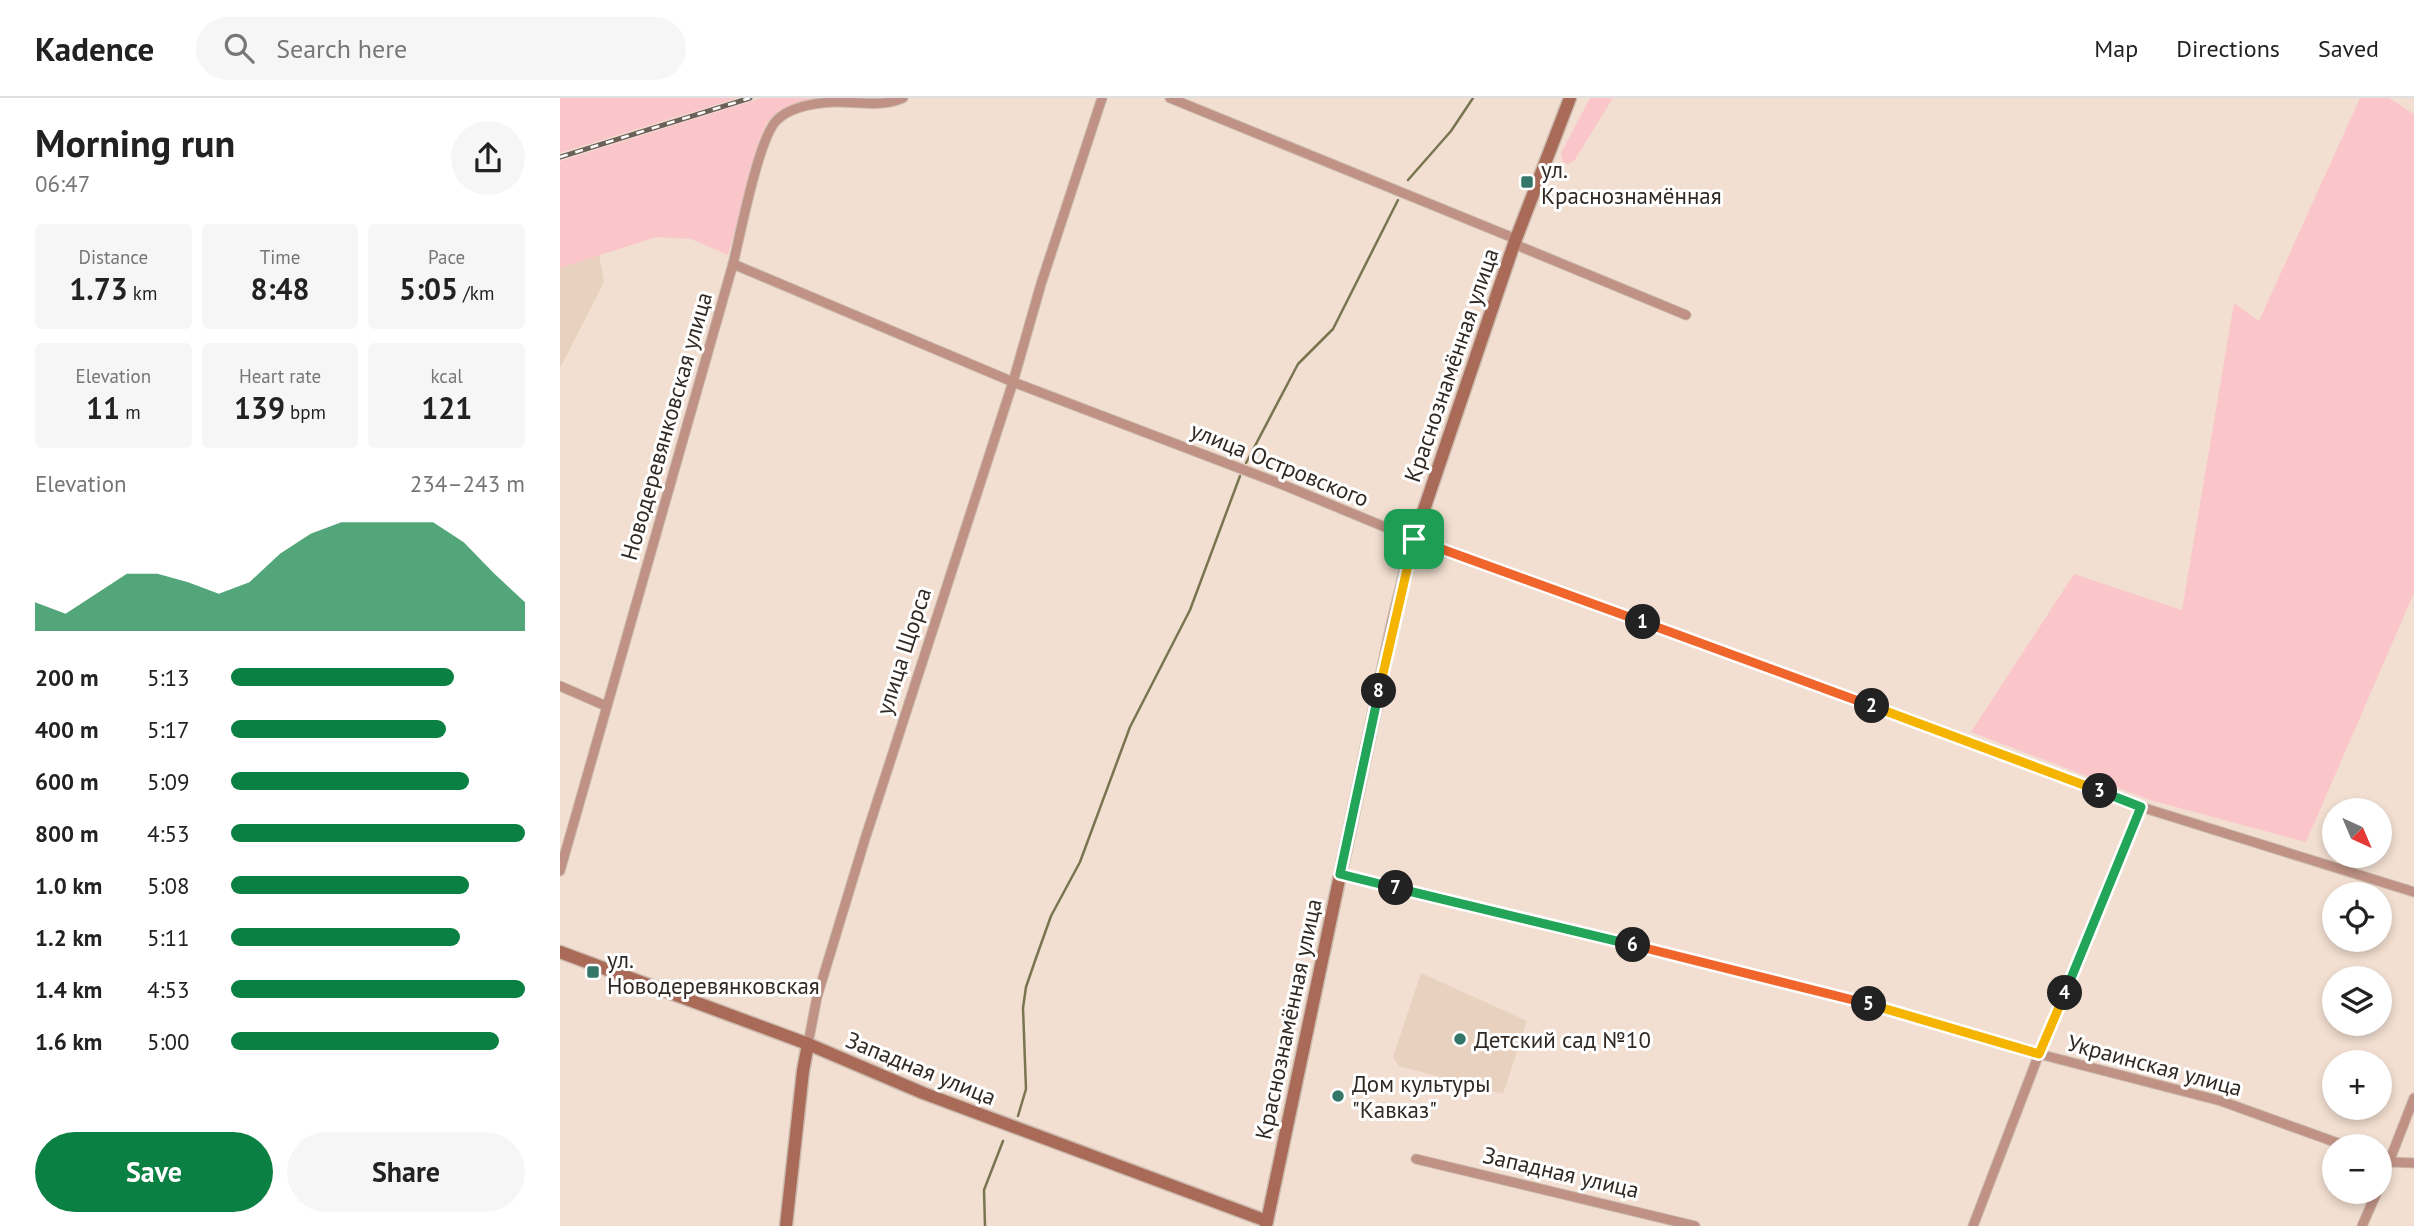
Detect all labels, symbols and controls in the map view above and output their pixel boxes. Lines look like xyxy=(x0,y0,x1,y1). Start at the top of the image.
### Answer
search box xyxy=(196,17,686,80)
text: Kadence xyxy=(35,27,154,70)
icon: search xyxy=(220,29,258,67)
text: Search here xyxy=(276,32,407,65)
text: Map xyxy=(2094,33,2138,64)
text: Directions xyxy=(2176,33,2280,64)
text: Saved xyxy=(2318,33,2379,64)
text: Morning run xyxy=(35,118,235,167)
button: share xyxy=(451,121,525,195)
place label: ул. Краснознамённая xyxy=(1541,155,1722,210)
text: 06:47 xyxy=(35,169,90,198)
marker: ул. Краснознамённая xyxy=(1519,174,1535,190)
street label: Краснознамённая улица xyxy=(1397,244,1505,486)
text: Distance xyxy=(79,245,148,269)
text: Time xyxy=(260,245,300,269)
text: Pace xyxy=(428,245,465,269)
text: 1.73 xyxy=(69,269,128,308)
text: 8:48 xyxy=(250,269,310,308)
text: 5:05 xyxy=(399,269,458,308)
text: km xyxy=(128,281,157,305)
text: /km xyxy=(458,281,494,305)
street label: Новодеревянковская улица xyxy=(614,289,718,563)
text: Elevation xyxy=(75,364,151,388)
text: Heart rate xyxy=(239,364,321,388)
text: kcal xyxy=(430,364,463,388)
text: 11 xyxy=(86,388,120,427)
text: 139 xyxy=(234,388,285,427)
text: 121 xyxy=(421,388,472,427)
text: m xyxy=(120,400,141,424)
text: bpm xyxy=(285,400,326,424)
street label: улица Островского xyxy=(1187,415,1373,513)
text: Elevation xyxy=(35,469,127,498)
text: 234–243 m xyxy=(410,469,525,498)
pin xyxy=(1384,509,1444,569)
icon: arrive xyxy=(1395,520,1433,558)
street label: улица Щорса xyxy=(869,584,937,718)
pin: 1 xyxy=(1626,604,1660,640)
text: 1 xyxy=(1637,609,1648,633)
text: 200 m xyxy=(35,663,98,692)
text: 5:13 xyxy=(147,663,190,692)
pin: 8 xyxy=(1362,674,1396,708)
text: 8 xyxy=(1373,678,1384,702)
pin: 2 xyxy=(1854,688,1890,724)
text: 2 xyxy=(1866,693,1877,717)
text: 400 m xyxy=(35,715,98,744)
text: 5:17 xyxy=(147,715,190,744)
text: 600 m xyxy=(35,767,98,796)
text: 5:09 xyxy=(147,767,190,796)
pin: 3 xyxy=(2082,774,2118,808)
text: 3 xyxy=(2094,778,2105,802)
north arrow xyxy=(2322,798,2392,868)
map controls xyxy=(2322,798,2392,1204)
text: 800 m xyxy=(35,819,98,848)
text: 4:53 xyxy=(147,819,190,848)
pin: 7 xyxy=(1378,870,1414,906)
text: 1.0 km xyxy=(35,871,102,900)
text: 5:08 xyxy=(147,871,190,900)
text: 7 xyxy=(1390,875,1401,899)
button: locate xyxy=(2322,882,2392,952)
street label: Краснознамённая улица xyxy=(1248,896,1328,1142)
text: 1.2 km xyxy=(35,923,102,952)
text: 5:11 xyxy=(147,923,190,952)
pin: 6 xyxy=(1616,928,1650,962)
text: 6 xyxy=(1627,932,1638,956)
place label: ул. Новодеревянковская xyxy=(607,945,820,1000)
marker: ул. Новодеревянковская xyxy=(585,964,601,980)
button: layers xyxy=(2322,966,2392,1036)
text: 1.4 km xyxy=(35,975,102,1004)
text: 4:53 xyxy=(147,975,190,1004)
pin: 4 xyxy=(2048,976,2082,1010)
text: 4 xyxy=(2059,980,2070,1004)
pin: 5 xyxy=(1852,986,1886,1021)
text: 5 xyxy=(1863,991,1874,1015)
street label: Западная улица xyxy=(842,1025,1000,1111)
place label: Детский сад №10 xyxy=(1474,1025,1651,1054)
text: 1.6 km xyxy=(35,1027,102,1056)
text: 5:00 xyxy=(147,1027,190,1056)
street label: Украинская улица xyxy=(2064,1028,2246,1102)
marker: Детский сад №10 xyxy=(1452,1031,1468,1047)
button: + xyxy=(2322,1050,2392,1120)
place label: Дом культуры "Кавказ" xyxy=(1352,1069,1490,1124)
marker: Дом культуры "Кавказ" xyxy=(1330,1088,1346,1104)
button: Save xyxy=(35,1132,273,1212)
button: Share xyxy=(287,1132,525,1212)
button: − xyxy=(2322,1134,2392,1204)
street label: Западная улица xyxy=(1480,1140,1642,1204)

